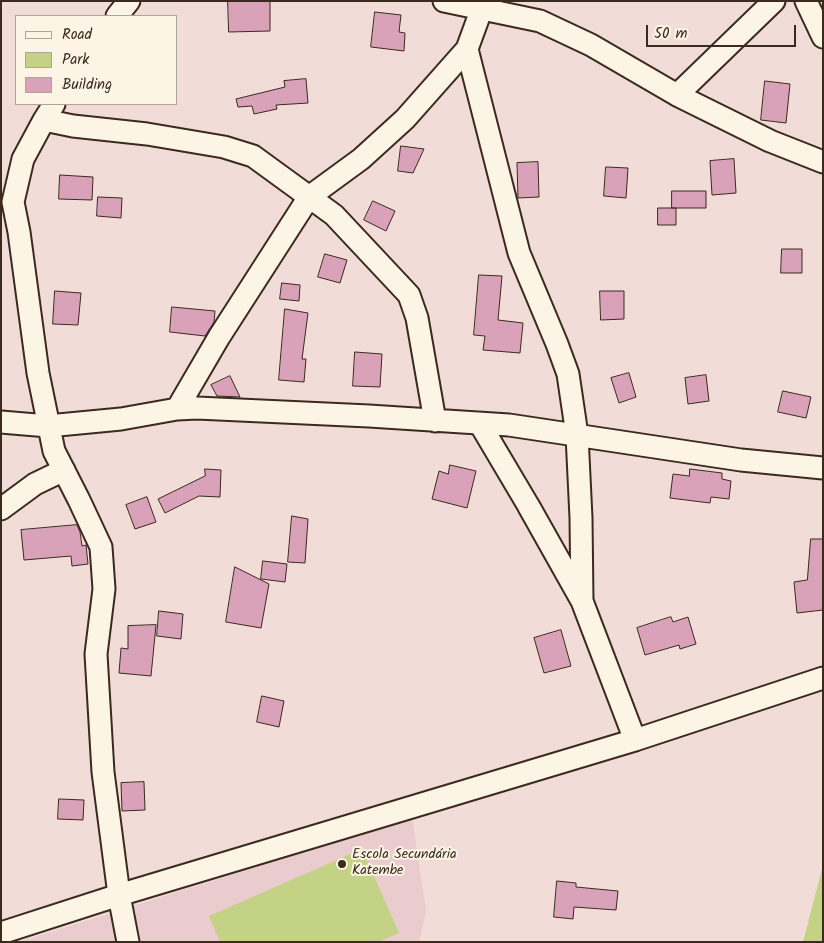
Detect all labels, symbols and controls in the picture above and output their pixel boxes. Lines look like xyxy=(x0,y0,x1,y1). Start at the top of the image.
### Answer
legend xyxy=(15,15,178,105)
scale bar xyxy=(649,15,799,47)
text: 50 m xyxy=(654,22,688,46)
text: Road xyxy=(62,23,92,47)
text: Park xyxy=(62,48,89,72)
text: Building xyxy=(62,73,112,97)
place label: Escola Secundária Katembe xyxy=(352,848,457,880)
marker: Escola Secundária Katembe xyxy=(336,858,348,870)

